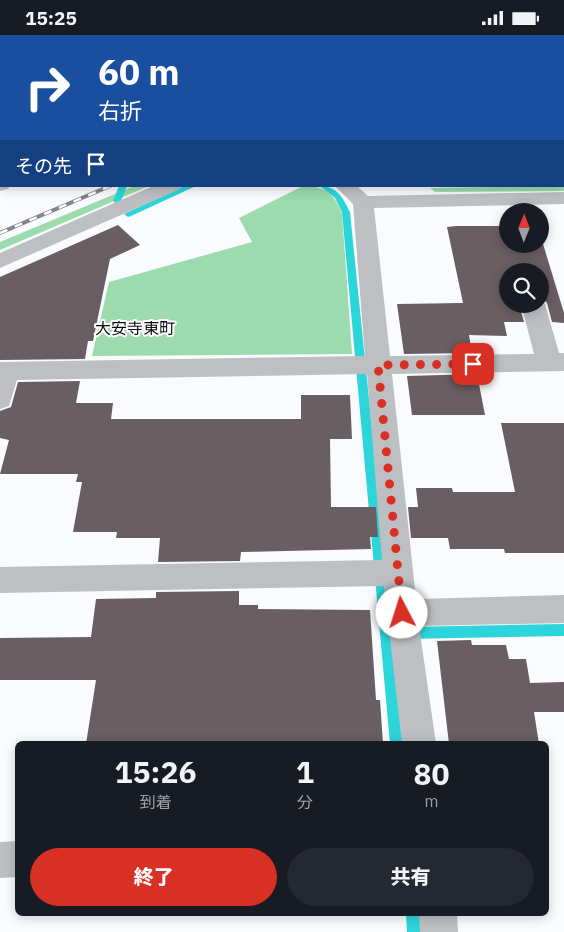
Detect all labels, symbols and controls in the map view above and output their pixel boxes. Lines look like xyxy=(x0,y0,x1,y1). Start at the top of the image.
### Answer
text: 15:25 xyxy=(25,6,77,30)
text: 60 m xyxy=(98,49,180,95)
icon: right xyxy=(15,55,80,120)
text: 右折 xyxy=(98,96,142,125)
icon: arrive xyxy=(82,150,110,178)
text: その先 xyxy=(15,154,72,178)
north arrow xyxy=(499,203,549,253)
map controls xyxy=(499,203,549,313)
button: search xyxy=(499,263,549,313)
district label: 大安寺東町 xyxy=(95,318,175,338)
pin xyxy=(452,343,494,385)
icon: arrive xyxy=(459,350,487,378)
position arrow xyxy=(375,586,427,638)
text: 15:26 xyxy=(115,752,196,791)
text: 1 xyxy=(296,752,314,791)
text: 80 xyxy=(413,754,449,793)
text: m xyxy=(424,791,438,811)
text: 到着 xyxy=(139,792,171,812)
text: 分 xyxy=(297,792,313,812)
button: 終了 xyxy=(30,848,277,906)
button: 共有 xyxy=(287,848,534,906)

